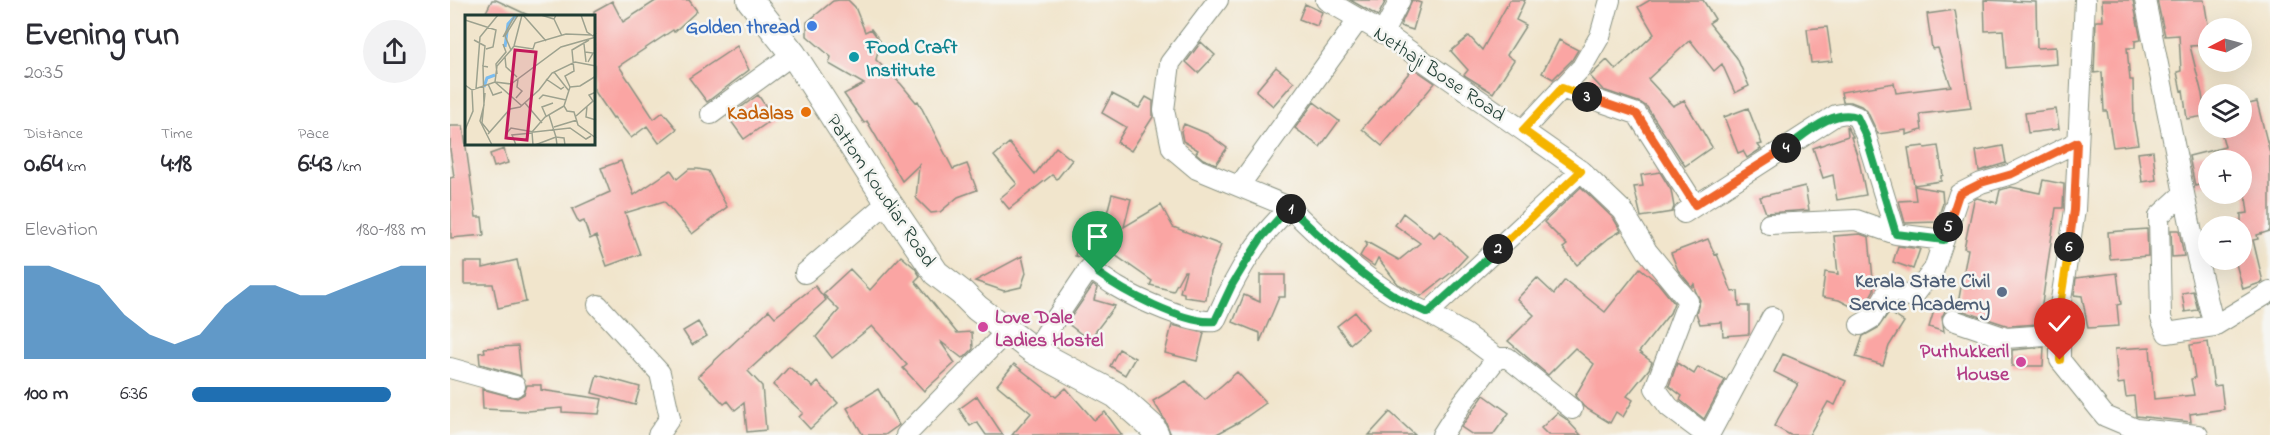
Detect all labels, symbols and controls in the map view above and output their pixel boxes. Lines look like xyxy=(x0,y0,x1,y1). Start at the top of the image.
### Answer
text: Evening run xyxy=(24,12,179,60)
place label: Golden thread xyxy=(686,14,801,43)
inset map xyxy=(465,15,596,146)
north arrow xyxy=(2198,18,2252,72)
map controls xyxy=(2198,18,2252,270)
marker: Golden thread xyxy=(805,19,819,33)
button: share xyxy=(363,20,426,83)
street label: Nethaji Bose Road xyxy=(1367,20,1510,130)
place label: Food Craft Institute xyxy=(865,34,958,86)
marker: Food Craft Institute xyxy=(847,50,861,64)
text: 20:35 xyxy=(24,59,64,88)
pin: 3 xyxy=(1572,82,1602,112)
button: layers xyxy=(2198,84,2252,138)
text: 3 xyxy=(1584,85,1590,109)
place label: Kadalas xyxy=(727,100,794,129)
marker: Kadalas xyxy=(799,105,813,119)
street label: Pattom Kowdiar Road xyxy=(818,109,942,274)
text: Distance xyxy=(24,122,83,146)
text: Time xyxy=(161,122,193,146)
text: Pace xyxy=(298,122,329,146)
pin: 4 xyxy=(1771,133,1801,163)
text: 4 xyxy=(1783,136,1789,160)
text: 0.64 xyxy=(24,146,63,184)
text: 4:18 xyxy=(161,146,192,184)
text: 6:43 xyxy=(298,146,333,184)
button: + xyxy=(2198,150,2252,204)
text: km xyxy=(63,155,86,179)
text: /km xyxy=(333,155,362,179)
pin: 1 xyxy=(1276,194,1306,224)
text: 1 xyxy=(1288,197,1294,221)
pin xyxy=(1072,211,1123,273)
pin: 5 xyxy=(1933,212,1963,242)
text: 5 xyxy=(1943,215,1953,239)
text: Elevation xyxy=(24,216,98,245)
text: 180–188 m xyxy=(356,216,426,245)
button: − xyxy=(2198,216,2252,270)
icon: arrive xyxy=(1081,220,1114,253)
pin: 6 xyxy=(2054,232,2084,262)
pin: 2 xyxy=(1483,234,1513,264)
text: 6 xyxy=(2065,235,2073,259)
text: 2 xyxy=(1494,237,1502,261)
place label: Kerala State Civil Service Academy xyxy=(1849,268,1990,321)
marker: Kerala State Civil Service Academy xyxy=(1995,285,2009,299)
pin xyxy=(2034,298,2085,360)
place label: Love Dale Ladies Hostel xyxy=(995,304,1103,356)
icon: check xyxy=(2043,307,2076,340)
marker: Love Dale Ladies Hostel xyxy=(976,320,990,334)
place label: Puthukkeril House xyxy=(1920,338,2010,390)
marker: Puthukkeril House xyxy=(2014,355,2028,369)
text: 100 m xyxy=(24,380,68,409)
text: 6:36 xyxy=(120,380,148,409)

